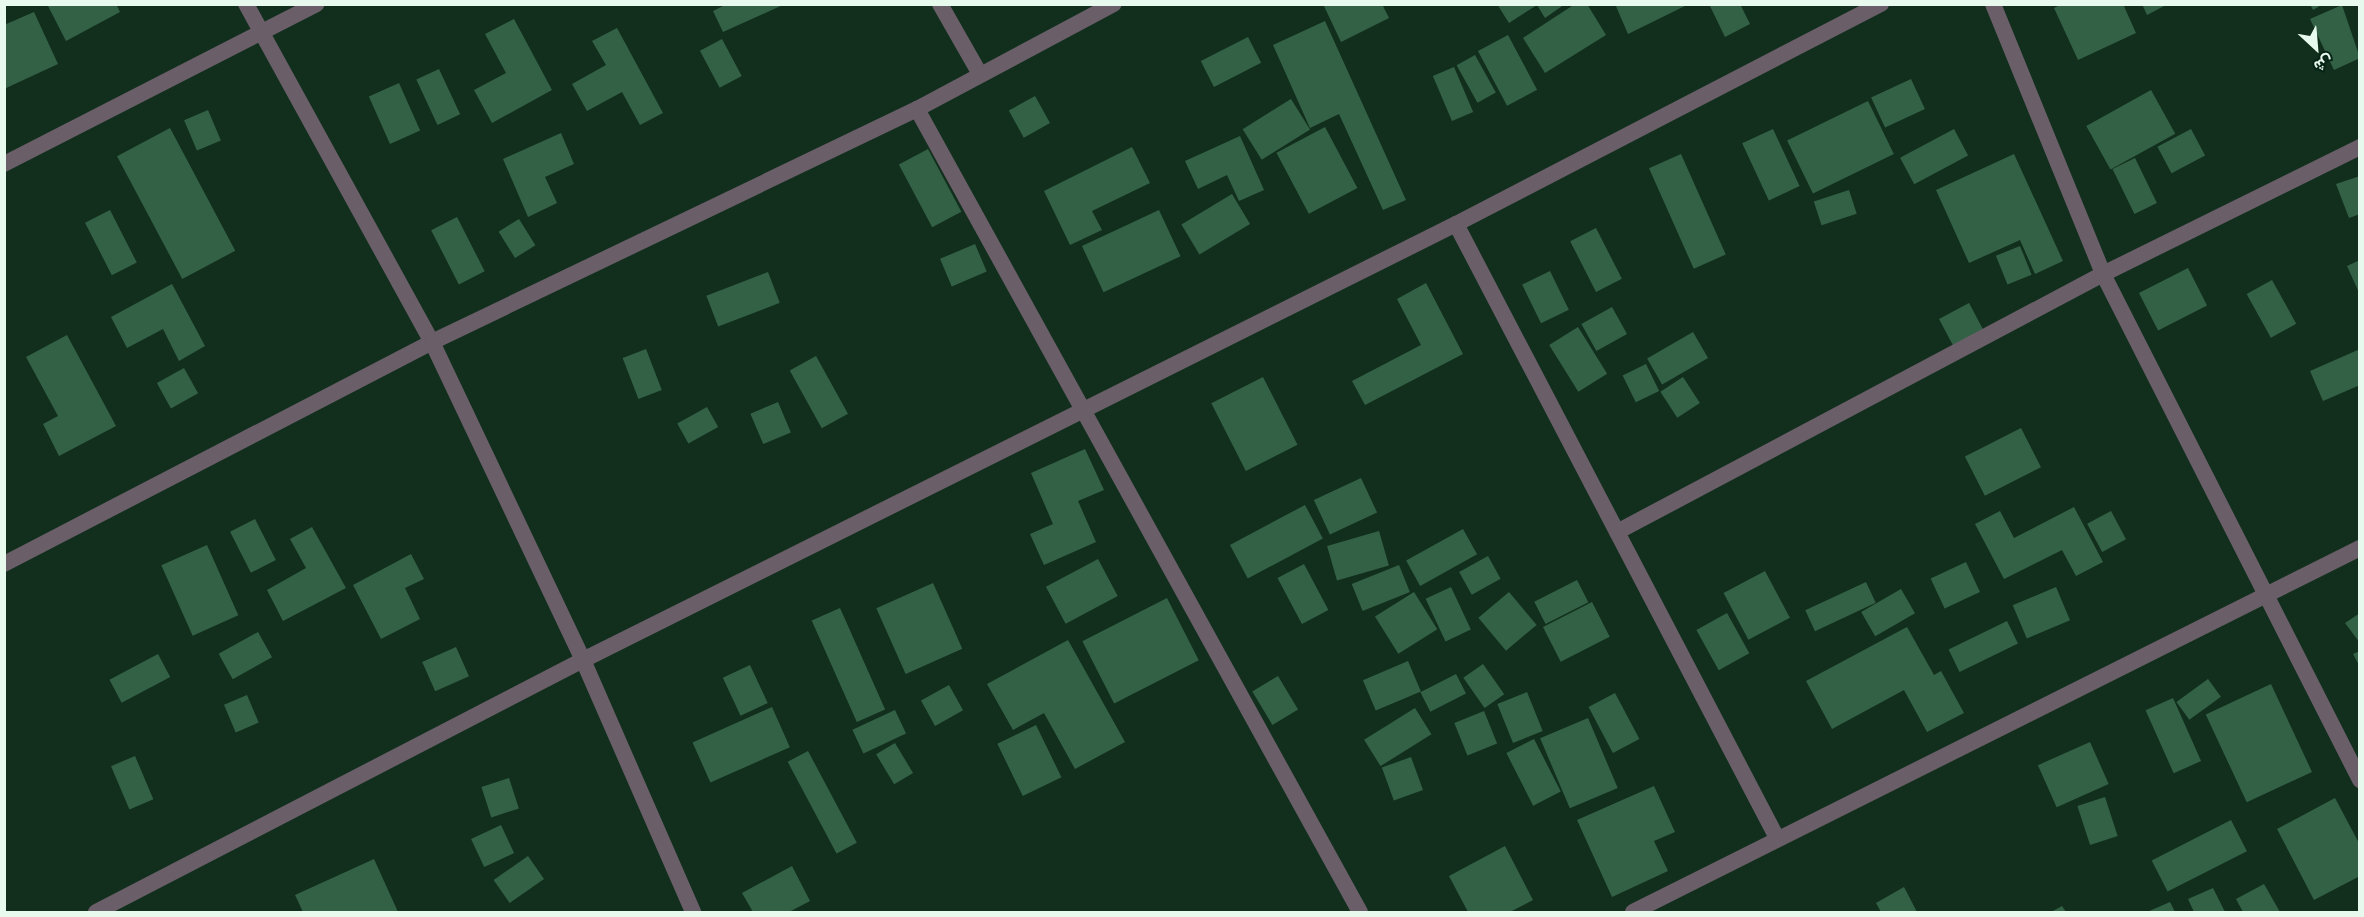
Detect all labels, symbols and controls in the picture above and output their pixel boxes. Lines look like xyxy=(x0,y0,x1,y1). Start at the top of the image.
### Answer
north arrow xyxy=(2286,18,2346,78)
text: ش xyxy=(2311,51,2337,77)

